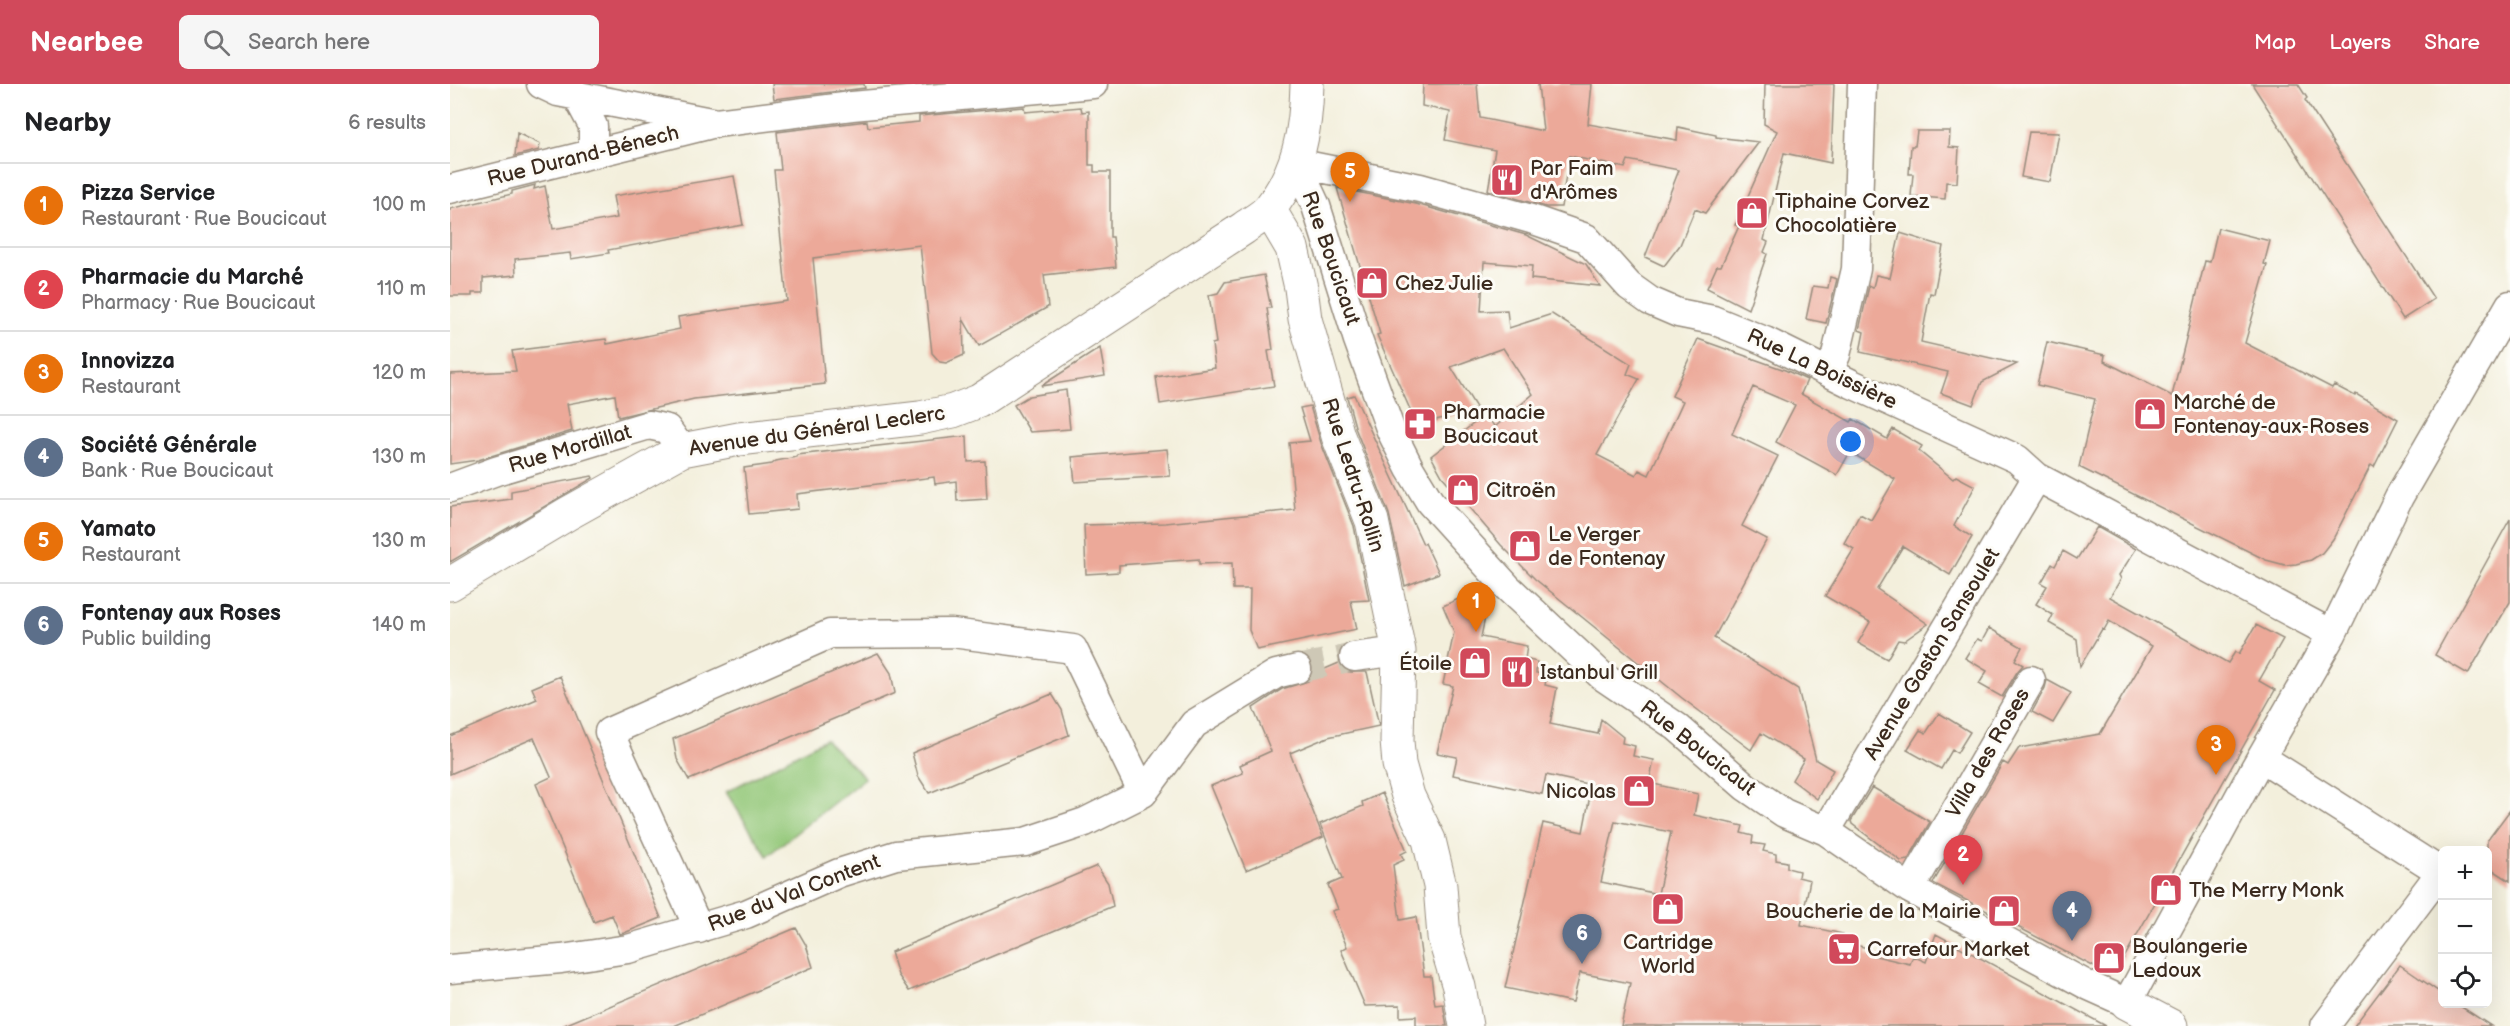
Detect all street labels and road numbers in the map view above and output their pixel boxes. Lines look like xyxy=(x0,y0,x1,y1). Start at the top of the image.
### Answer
street label: Rue Durand-Bénech xyxy=(485,120,681,192)
street label: Rue Boucicaut xyxy=(1296,188,1366,329)
street label: Rue La Boissière xyxy=(1743,323,1901,415)
street label: Rue Ledru-Rollin xyxy=(1316,395,1390,555)
street label: Avenue du Général Leclerc xyxy=(687,401,947,461)
street label: Rue Mordillat xyxy=(506,419,635,478)
street label: Avenue Gaston Sansoulet xyxy=(1859,543,2005,764)
street label: Villa des Roses xyxy=(1941,684,2035,822)
street label: Rue Boucicaut xyxy=(1635,695,1761,801)
street label: Rue du Val Content xyxy=(704,848,884,937)

